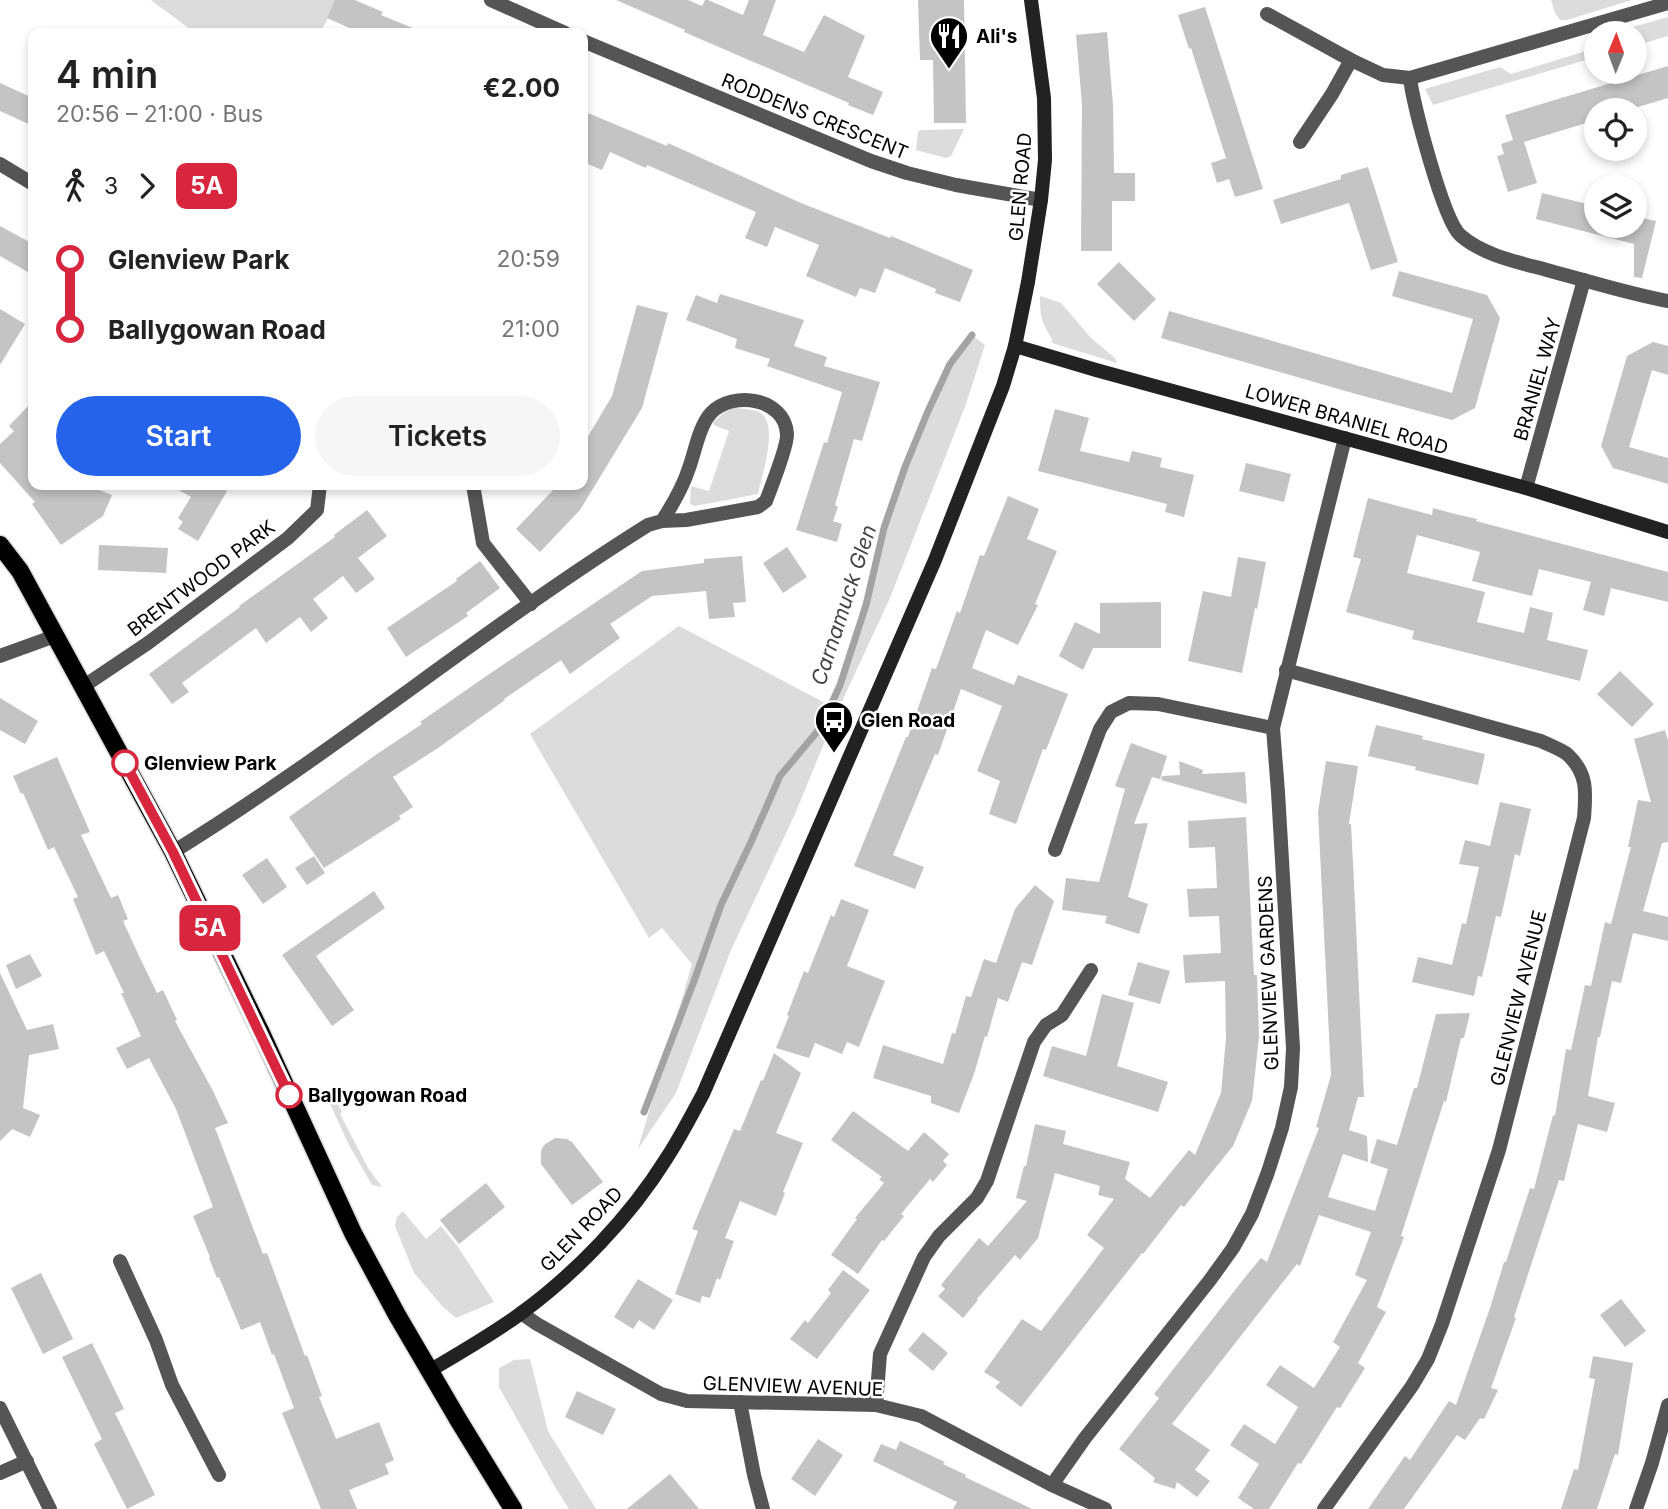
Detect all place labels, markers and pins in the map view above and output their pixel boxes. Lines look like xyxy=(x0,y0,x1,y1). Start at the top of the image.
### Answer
restaurant icon: Ali's xyxy=(928,15,970,70)
place label: Ali's xyxy=(976,25,1017,48)
bus stop icon: Glen Road xyxy=(813,699,855,754)
place label: Glen Road xyxy=(861,709,955,732)
marker: Glenview Park xyxy=(112,750,138,776)
place label: Glenview Park xyxy=(144,752,277,775)
marker: Ballygowan Road xyxy=(276,1082,302,1108)
place label: Ballygowan Road xyxy=(308,1084,467,1107)

